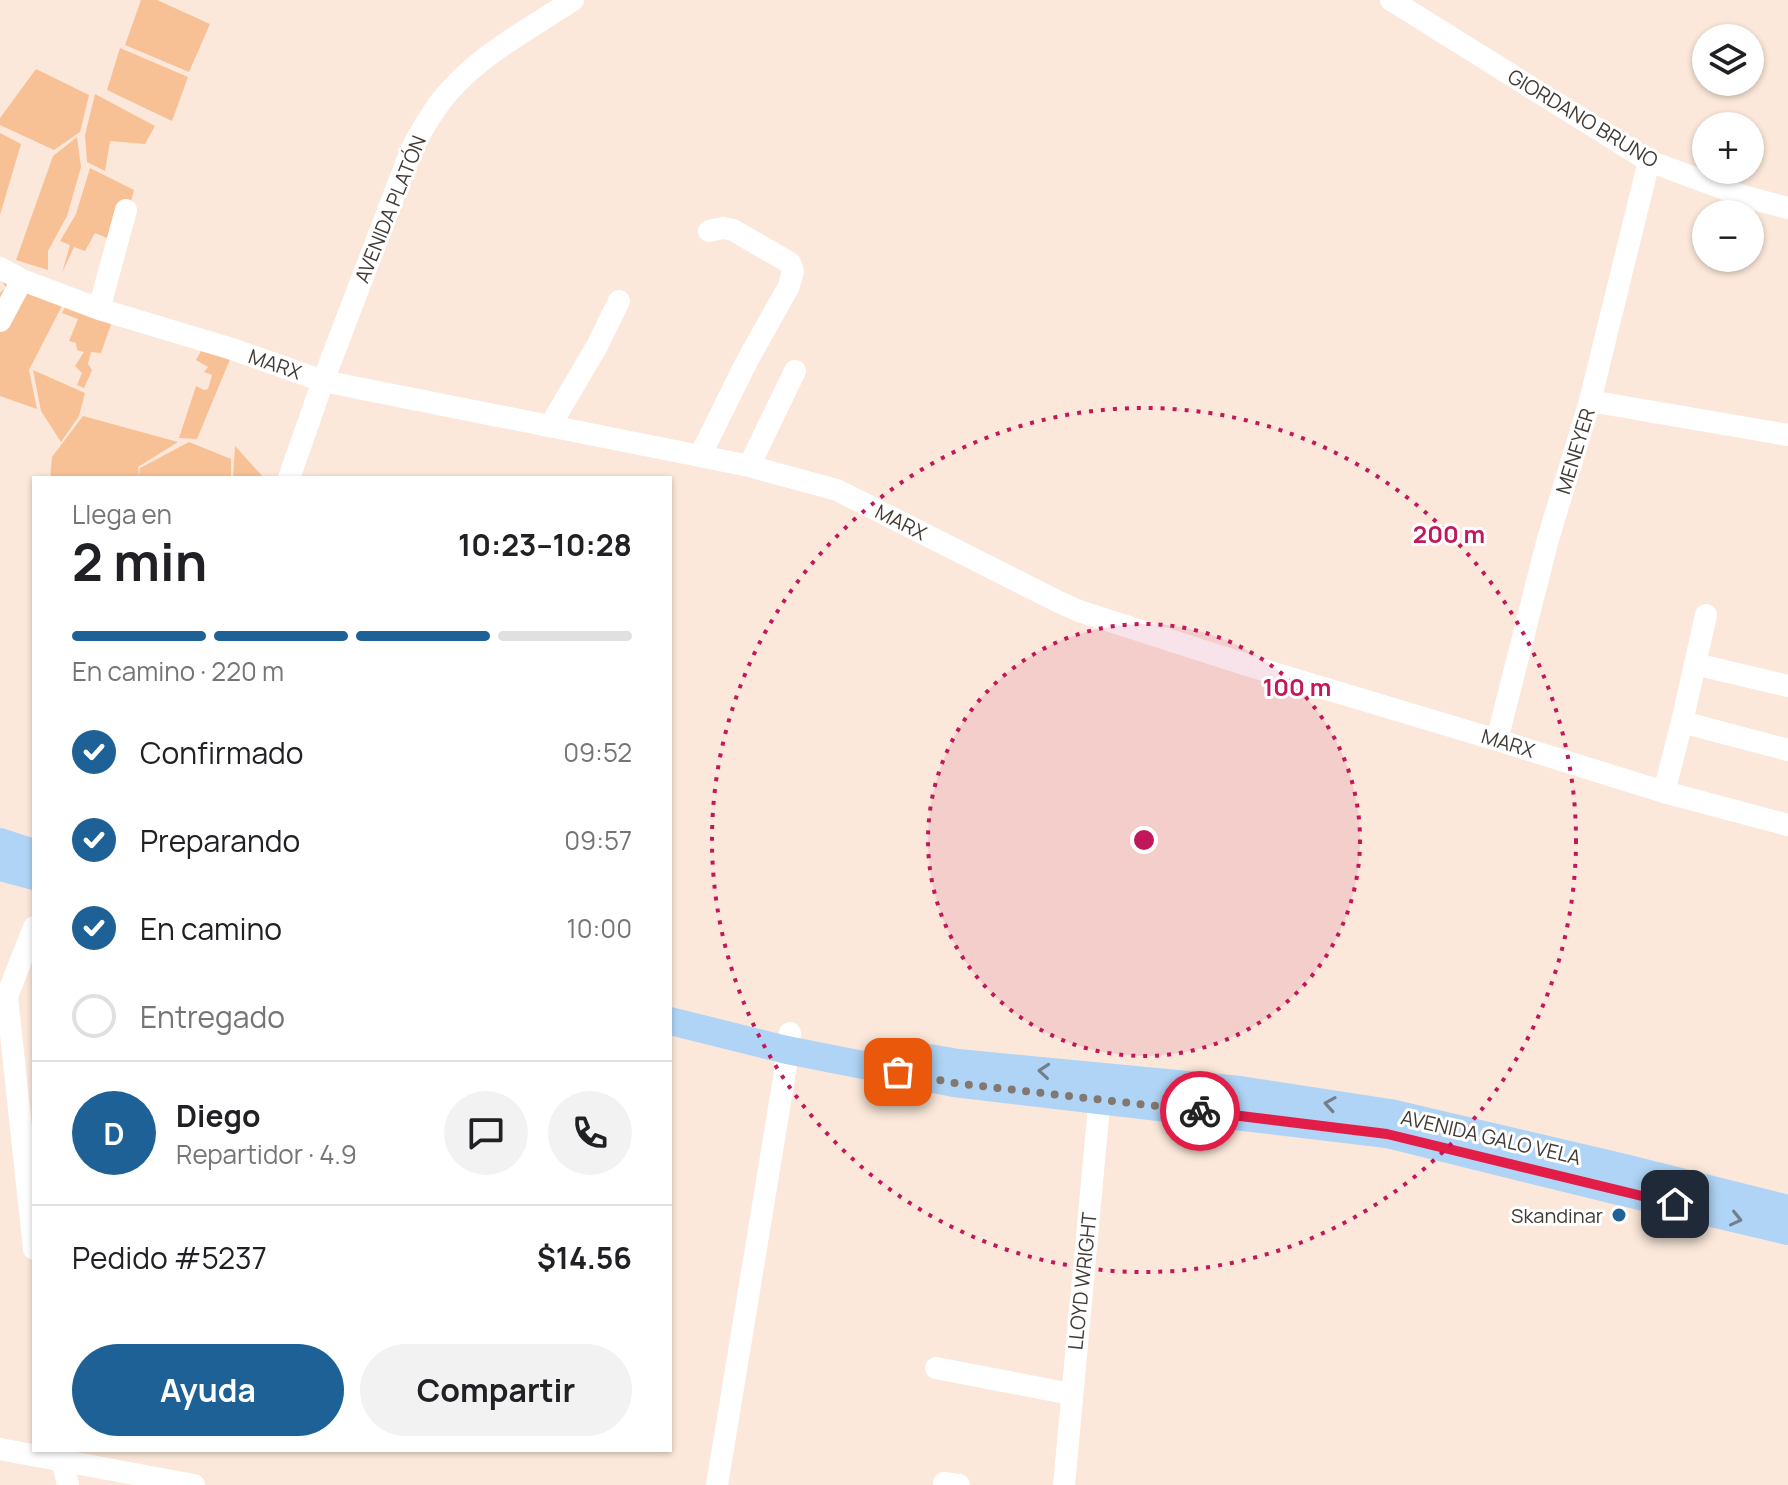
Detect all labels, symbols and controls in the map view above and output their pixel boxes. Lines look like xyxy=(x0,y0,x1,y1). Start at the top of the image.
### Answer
map controls xyxy=(1692,24,1764,272)
button: layers xyxy=(1692,24,1764,96)
street label: GIORDANO BRUNO xyxy=(1503,62,1663,174)
button: + xyxy=(1692,112,1764,184)
street label: AVENIDA PLATÓN xyxy=(348,131,432,287)
button: − xyxy=(1692,200,1764,272)
street label: MARX xyxy=(245,342,305,386)
street label: MENEYER xyxy=(1549,405,1601,497)
text: Llega en xyxy=(72,496,172,532)
street label: MARX xyxy=(871,498,931,546)
text: 200 m xyxy=(1413,517,1485,550)
text: 10:23–10:28 xyxy=(458,524,632,565)
text: 2 min xyxy=(72,526,207,597)
text: En camino · 220 m xyxy=(72,653,284,689)
text: 100 m xyxy=(1263,670,1331,703)
street label: MARX xyxy=(1478,722,1538,764)
icon: check xyxy=(72,730,116,774)
text: Confirmado xyxy=(140,732,304,773)
text: 09:52 xyxy=(563,734,632,770)
icon: check xyxy=(72,818,116,862)
text: Preparando xyxy=(140,820,300,861)
text: 09:57 xyxy=(564,822,632,858)
centre of rings xyxy=(1130,826,1158,854)
icon: check xyxy=(72,906,116,950)
text: En camino xyxy=(140,908,282,949)
text: 10:00 xyxy=(567,910,632,946)
text: Entregado xyxy=(140,996,285,1037)
pin xyxy=(864,1038,932,1106)
icon: bag xyxy=(876,1050,920,1094)
one-way arrow xyxy=(1037,1063,1050,1080)
courier xyxy=(1160,1071,1240,1151)
icon: bike xyxy=(1178,1089,1222,1133)
button: chat xyxy=(444,1091,528,1175)
button: phone xyxy=(548,1091,632,1175)
text: Diego xyxy=(176,1095,261,1136)
one-way arrow xyxy=(1323,1096,1337,1113)
street label: AVENIDA GALO VELA xyxy=(1398,1103,1584,1171)
text: D xyxy=(103,1113,125,1154)
text: Repartidor · 4.9 xyxy=(176,1136,357,1172)
pin xyxy=(1641,1170,1709,1238)
icon: home xyxy=(1653,1182,1697,1226)
place label: Skandinar xyxy=(1511,1202,1603,1229)
marker: Skandinar xyxy=(1610,1206,1628,1224)
one-way arrow xyxy=(1729,1210,1743,1227)
street label: LLOYD WRIGHT xyxy=(1061,1211,1103,1351)
text: Pedido #5237 xyxy=(72,1237,267,1278)
text: $14.56 xyxy=(537,1237,632,1278)
button: Ayuda xyxy=(72,1344,344,1436)
button: Compartir xyxy=(360,1344,632,1436)

